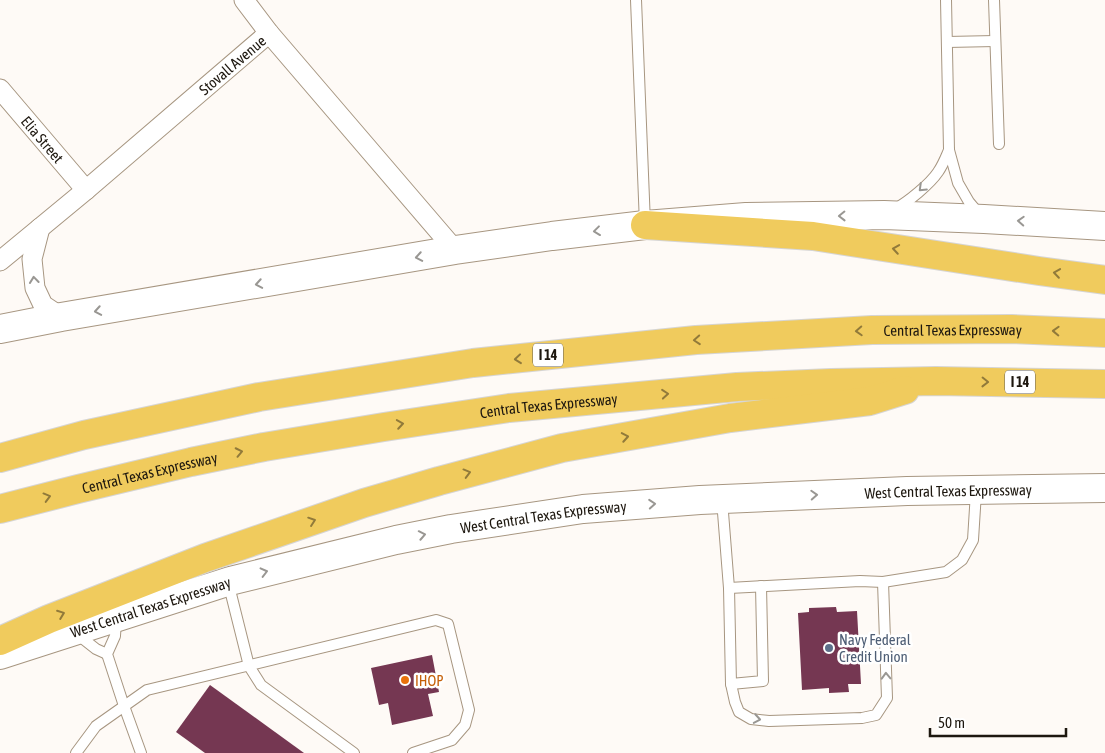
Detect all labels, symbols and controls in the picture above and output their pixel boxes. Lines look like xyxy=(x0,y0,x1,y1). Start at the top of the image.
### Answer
street label: Stovall Avenue xyxy=(195,31,269,98)
street label: Elia Street xyxy=(18,112,67,166)
one-way arrow xyxy=(919,182,928,191)
one-way arrow xyxy=(837,211,845,221)
one-way arrow xyxy=(1017,216,1025,227)
one-way arrow xyxy=(593,225,601,235)
one-way arrow xyxy=(892,244,900,254)
one-way arrow xyxy=(414,251,423,261)
one-way arrow xyxy=(1052,268,1060,279)
one-way arrow xyxy=(29,276,40,284)
one-way arrow xyxy=(254,278,263,288)
one-way arrow xyxy=(94,305,103,315)
street label: Central Texas Expressway xyxy=(883,320,1022,338)
one-way arrow xyxy=(855,326,863,337)
one-way arrow xyxy=(1052,326,1060,336)
one-way arrow xyxy=(692,335,700,346)
road number: I 14 xyxy=(533,344,563,366)
one-way arrow xyxy=(513,353,521,364)
road number: I 14 xyxy=(1005,371,1035,394)
one-way arrow xyxy=(981,376,989,387)
one-way arrow xyxy=(661,388,669,399)
street label: Central Texas Expressway xyxy=(478,390,618,421)
one-way arrow xyxy=(395,420,404,430)
one-way arrow xyxy=(621,432,629,442)
one-way arrow xyxy=(235,447,244,458)
street label: Central Texas Expressway xyxy=(80,448,219,496)
one-way arrow xyxy=(462,468,471,479)
street label: West Central Texas Expressway xyxy=(864,481,1032,501)
one-way arrow xyxy=(811,490,819,501)
one-way arrow xyxy=(43,492,51,502)
street label: West Central Texas Expressway xyxy=(459,497,627,536)
one-way arrow xyxy=(648,499,656,510)
one-way arrow xyxy=(307,517,315,527)
one-way arrow xyxy=(417,530,426,541)
one-way arrow xyxy=(259,568,267,578)
street label: West Central Texas Expressway xyxy=(68,573,233,640)
one-way arrow xyxy=(56,610,65,620)
place label: Navy Federal Credit Union xyxy=(839,631,911,665)
marker: Navy Federal Credit Union xyxy=(823,642,835,654)
one-way arrow xyxy=(881,671,892,679)
place label: IHOP xyxy=(415,672,444,689)
marker: IHOP xyxy=(399,674,411,686)
scale bar xyxy=(930,706,1066,738)
one-way arrow xyxy=(753,713,762,723)
text: 50 m xyxy=(938,714,965,731)

